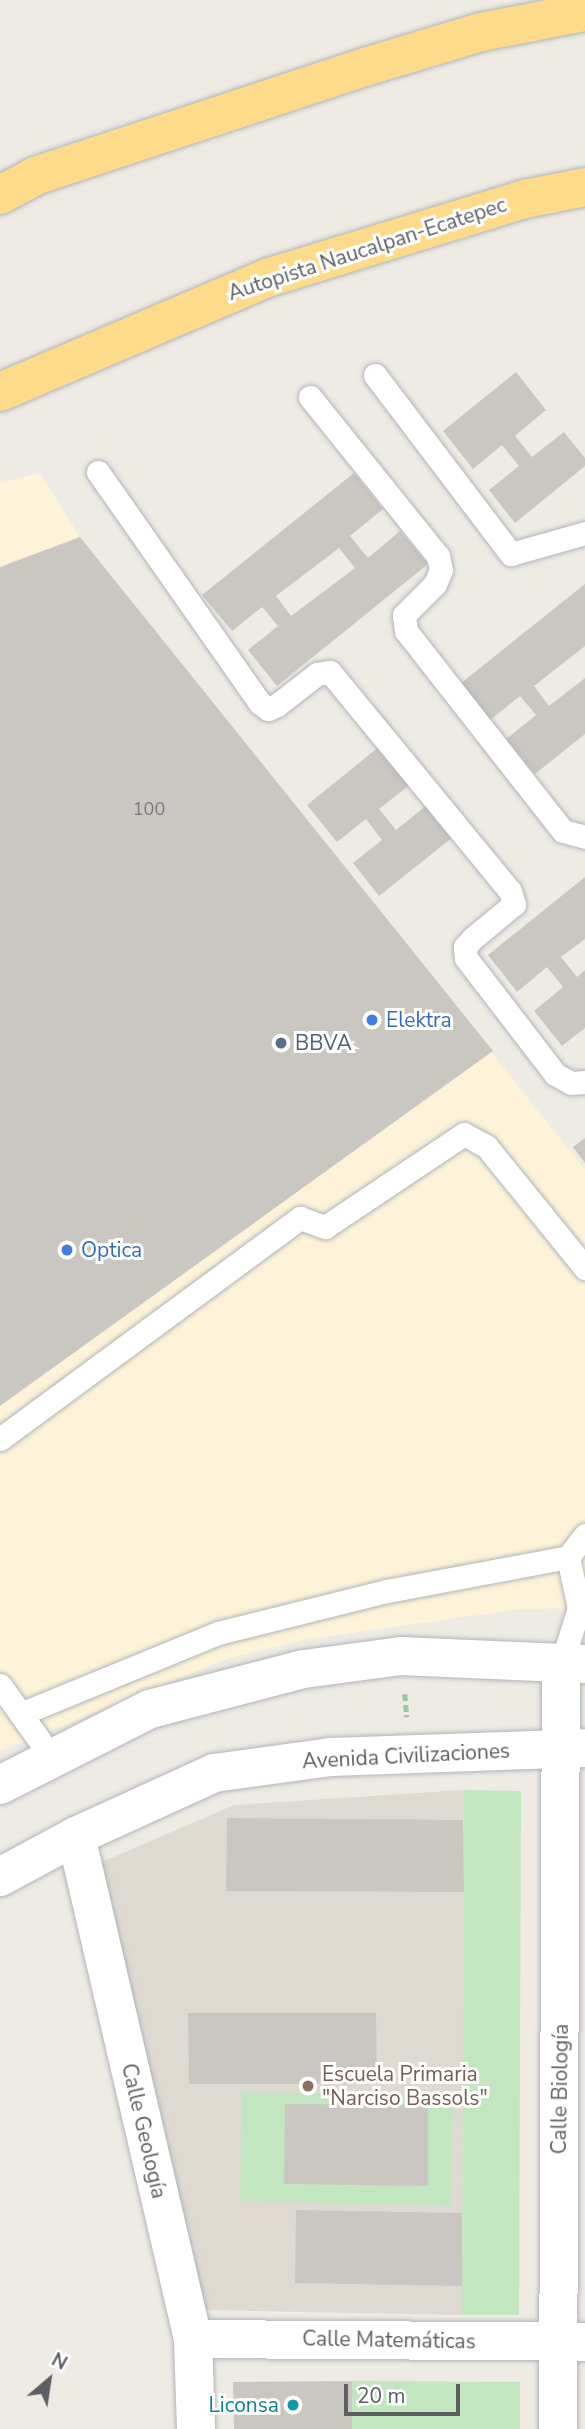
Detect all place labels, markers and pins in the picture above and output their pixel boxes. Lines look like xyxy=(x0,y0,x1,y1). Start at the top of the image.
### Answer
place label: Elektra xyxy=(386,1007,452,1033)
marker: Elektra xyxy=(364,1012,380,1028)
place label: BBVA xyxy=(295,1030,352,1056)
marker: BBVA xyxy=(273,1035,289,1051)
place label: Optica xyxy=(81,1237,142,1263)
marker: Optica xyxy=(59,1242,75,1258)
place label: Escuela Primaria "Narciso Bassols" xyxy=(322,2061,488,2111)
marker: Escuela Primaria "Narciso Bassols" xyxy=(300,2078,316,2094)
place label: Liconsa xyxy=(208,2392,279,2418)
marker: Liconsa xyxy=(285,2397,301,2413)

